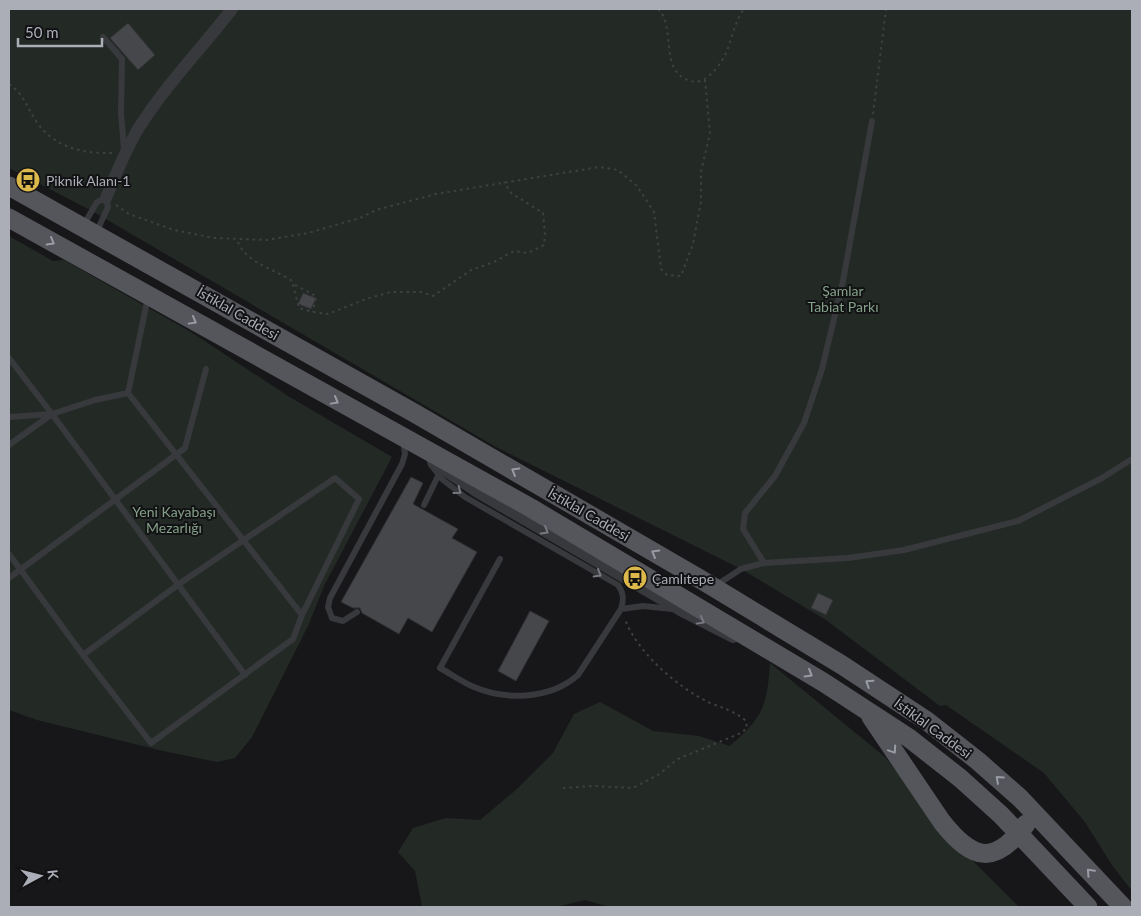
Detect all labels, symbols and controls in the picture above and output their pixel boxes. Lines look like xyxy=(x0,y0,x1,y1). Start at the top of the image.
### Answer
scale bar xyxy=(18,15,101,47)
text: 50 m xyxy=(25,23,59,41)
bus stop icon: Piknik Alanı-1 xyxy=(15,167,41,193)
place label: Piknik Alanı-1 xyxy=(46,172,130,189)
one-way arrow xyxy=(46,235,55,245)
park label: Şamlar Tabiat Parkı xyxy=(807,282,879,315)
street label: İstiklal Caddesi xyxy=(194,283,282,343)
one-way arrow xyxy=(187,315,196,325)
one-way arrow xyxy=(329,394,338,404)
one-way arrow xyxy=(511,467,520,477)
street label: İstiklal Caddesi xyxy=(545,484,633,544)
one-way arrow xyxy=(452,485,462,494)
park label: Yeni Kayabaşı Mezarlığı xyxy=(132,503,216,536)
one-way arrow xyxy=(540,525,549,535)
one-way arrow xyxy=(652,549,661,559)
bus stop icon: Çamlıtepe xyxy=(622,565,648,591)
one-way arrow xyxy=(592,567,601,577)
place label: Çamlıtepe xyxy=(652,570,714,587)
one-way arrow xyxy=(696,615,705,625)
one-way arrow xyxy=(804,667,813,677)
one-way arrow xyxy=(865,679,874,689)
street label: İstiklal Caddesi xyxy=(891,694,975,762)
one-way arrow xyxy=(887,744,896,754)
one-way arrow xyxy=(996,777,1005,785)
north arrow xyxy=(15,851,65,901)
one-way arrow xyxy=(1087,868,1096,877)
text: K xyxy=(44,869,62,881)

